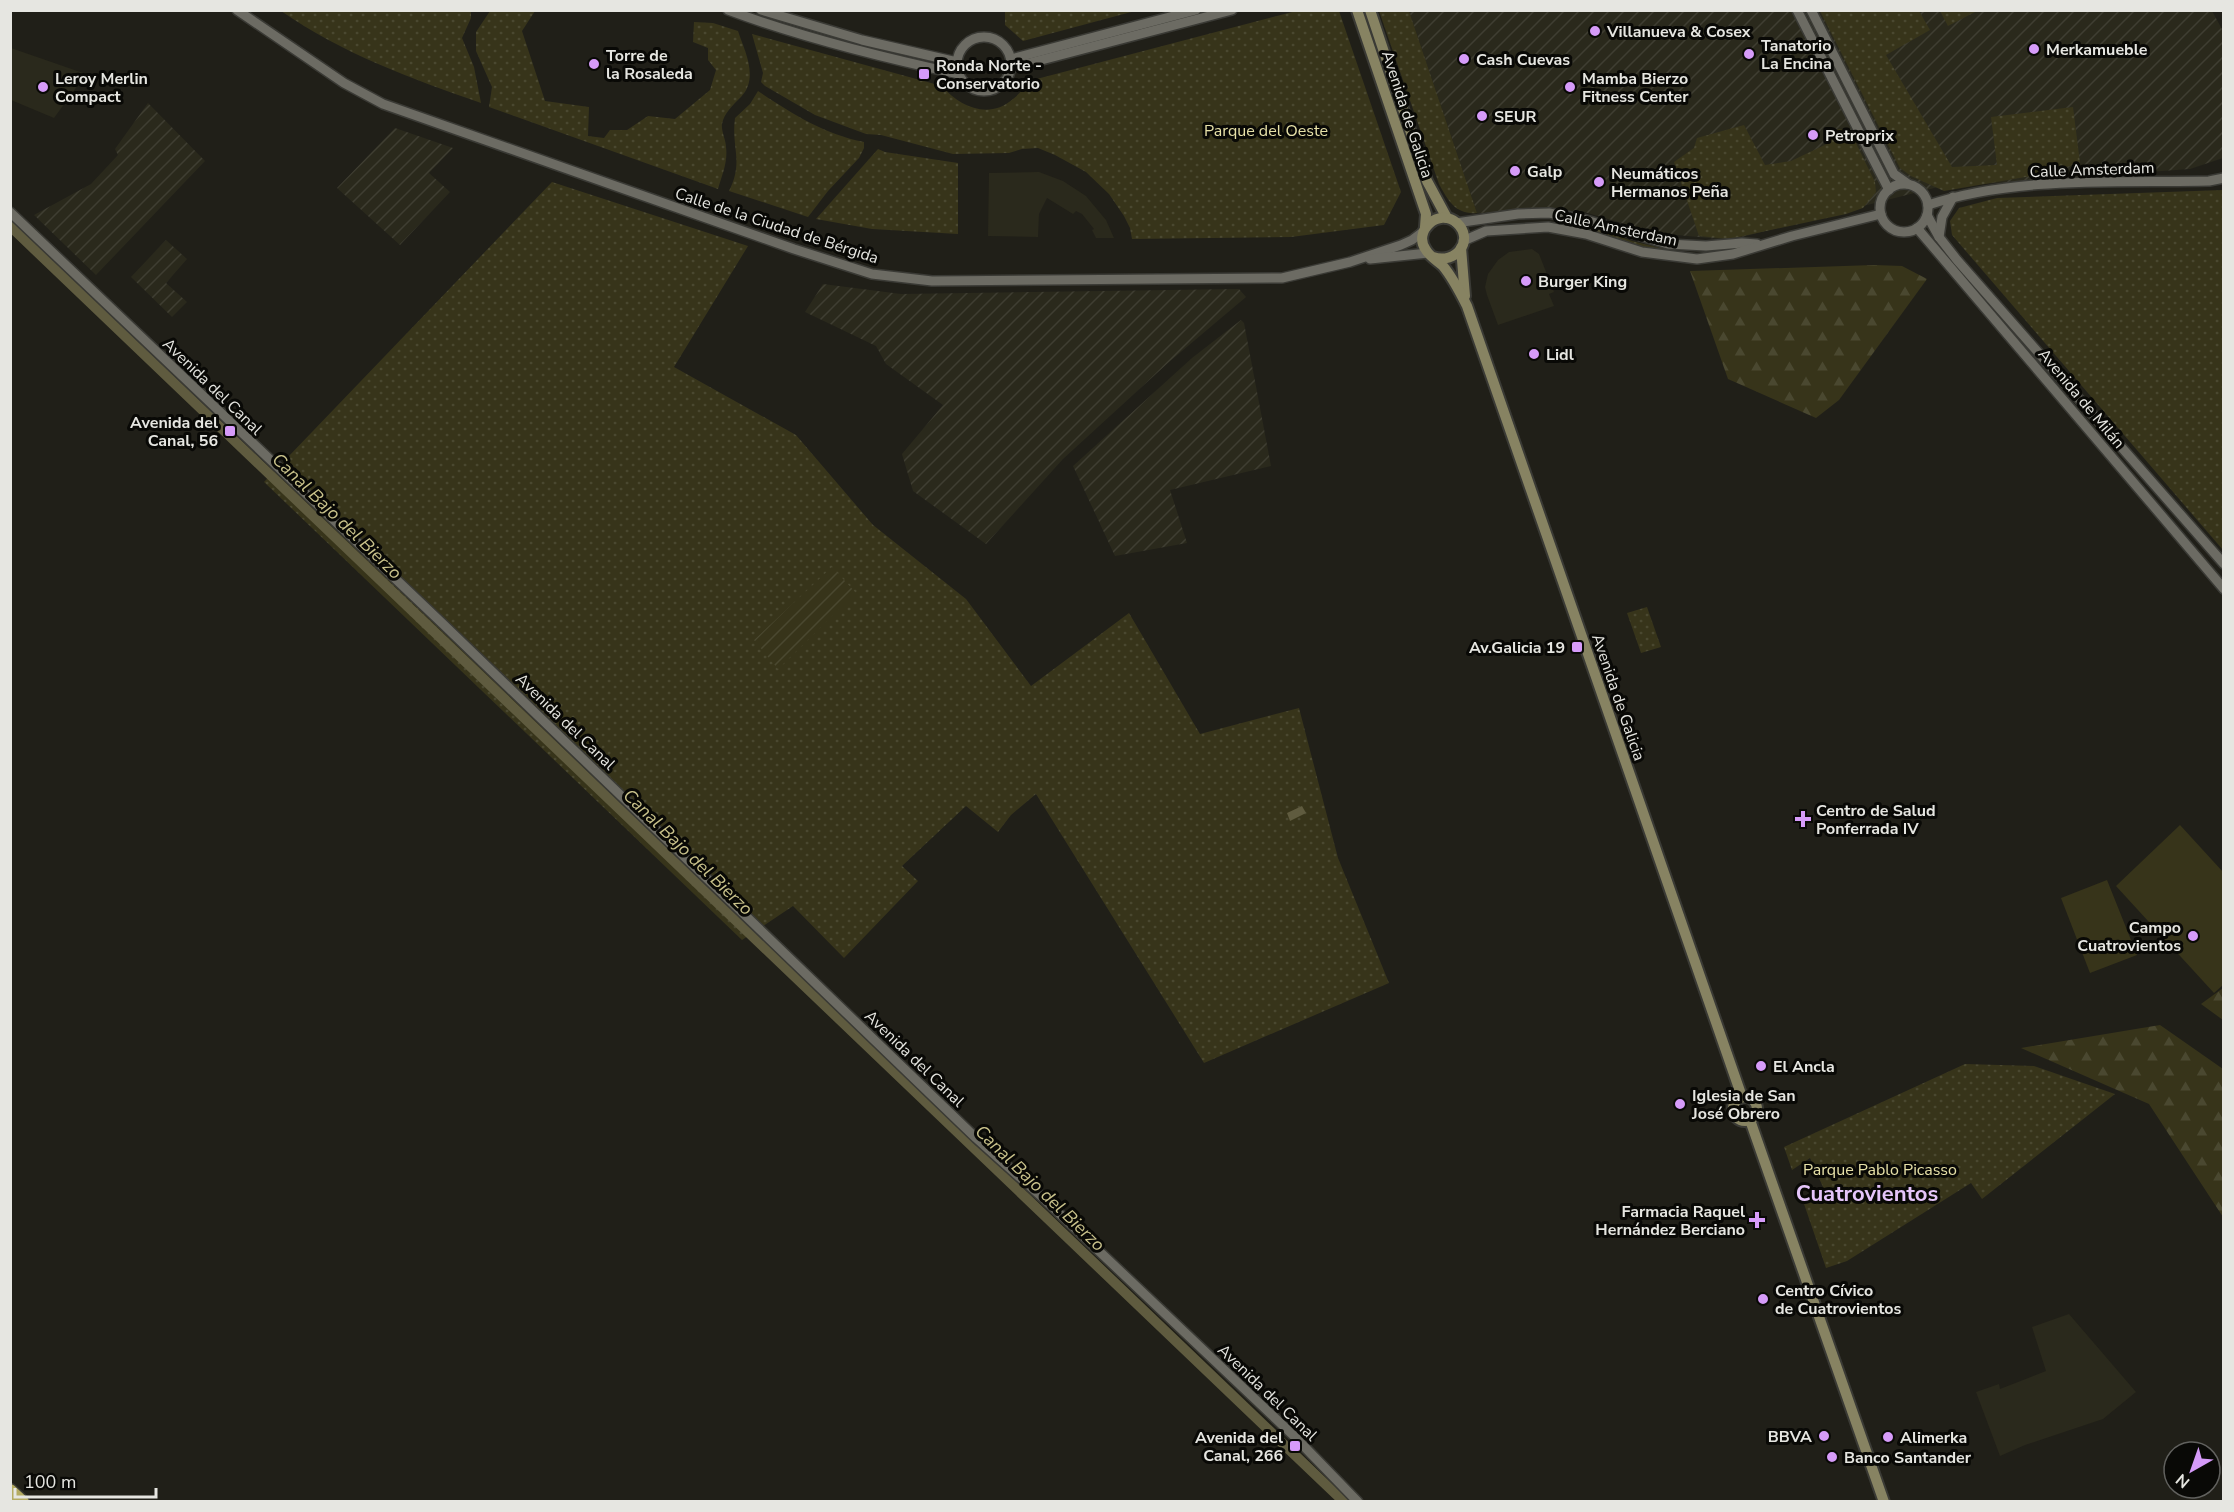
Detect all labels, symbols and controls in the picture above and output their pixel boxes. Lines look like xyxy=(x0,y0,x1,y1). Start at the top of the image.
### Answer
place label: Villanueva & Cosex xyxy=(1606,21,1751,43)
marker: Villanueva & Cosex xyxy=(1588,24,1602,38)
place label: Tanatorio La Encina xyxy=(1761,35,1832,75)
place label: Merkamueble xyxy=(2046,39,2148,61)
marker: Merkamueble xyxy=(2027,42,2041,56)
place label: Torre de la Rosaleda xyxy=(606,45,693,85)
marker: Tanatorio La Encina xyxy=(1742,47,1756,61)
street label: Avenida de Galicia xyxy=(1376,48,1438,181)
place label: Cash Cuevas xyxy=(1476,49,1570,71)
marker: Cash Cuevas xyxy=(1457,52,1471,66)
place label: Ronda Norte - Conservatorio xyxy=(936,55,1042,95)
marker: Torre de la Rosaleda xyxy=(587,57,601,71)
marker: Ronda Norte - Conservatorio xyxy=(917,67,931,81)
place label: Leroy Merlin Compact xyxy=(55,68,148,108)
place label: Mamba Bierzo Fitness Center xyxy=(1582,68,1689,108)
marker: Leroy Merlin Compact xyxy=(36,80,50,94)
marker: Mamba Bierzo Fitness Center xyxy=(1563,80,1577,94)
place label: SEUR xyxy=(1494,106,1536,128)
marker: SEUR xyxy=(1475,109,1489,123)
park label: Parque del Oeste xyxy=(1204,120,1328,142)
place label: Petroprix xyxy=(1825,125,1894,147)
marker: Petroprix xyxy=(1806,128,1820,142)
street label: Calle Amsterdam xyxy=(2029,157,2155,183)
place label: Galp xyxy=(1527,161,1562,183)
place label: Neumáticos Hermanos Peña xyxy=(1611,163,1729,203)
marker: Galp xyxy=(1508,164,1522,178)
marker: Neumáticos Hermanos Peña xyxy=(1592,175,1606,189)
street label: Calle de la Ciudad de Bérgida xyxy=(672,183,881,269)
street label: Calle Amsterdam xyxy=(1552,204,1679,252)
place label: Burger King xyxy=(1538,271,1627,293)
marker: Burger King xyxy=(1519,274,1533,288)
street label: Avenida del Canal xyxy=(158,333,267,440)
place label: Lidl xyxy=(1546,344,1574,366)
street label: Avenida de Milán xyxy=(2033,344,2130,453)
marker: Lidl xyxy=(1527,347,1541,361)
place label: Avenida del Canal, 56 xyxy=(130,412,218,452)
marker: Avenida del Canal, 56 xyxy=(223,424,237,438)
water label: Canal Bajo del Bierzo xyxy=(267,448,407,584)
street label: Avenida de Galicia xyxy=(1586,631,1650,764)
place label: Av.Galicia 19 xyxy=(1469,637,1565,659)
marker: Av.Galicia 19 xyxy=(1570,640,1584,654)
street label: Avenida del Canal xyxy=(511,668,620,775)
water label: Canal Bajo del Bierzo xyxy=(618,784,758,920)
place label: Centro de Salud Ponferrada IV xyxy=(1816,800,1936,840)
marker: Centro de Salud Ponferrada IV xyxy=(1794,810,1812,828)
place label: Campo Cuatrovientos xyxy=(2077,917,2181,957)
marker: Campo Cuatrovientos xyxy=(2186,929,2200,943)
street label: Avenida del Canal xyxy=(860,1005,969,1112)
place label: El Ancla xyxy=(1773,1056,1835,1078)
marker: El Ancla xyxy=(1754,1059,1768,1073)
place label: Iglesia de San José Obrero xyxy=(1691,1085,1796,1125)
marker: Iglesia de San José Obrero xyxy=(1673,1097,1687,1111)
water label: Canal Bajo del Bierzo xyxy=(970,1120,1110,1256)
park label: Parque Pablo Picasso xyxy=(1803,1159,1957,1181)
district label: Cuatrovientos xyxy=(1796,1179,1938,1209)
place label: Farmacia Raquel Hernández Berciano xyxy=(1595,1201,1745,1241)
marker: Farmacia Raquel Hernández Berciano xyxy=(1750,1213,1764,1227)
place label: Centro Cívico de Cuatrovientos xyxy=(1775,1280,1901,1320)
marker: Centro Cívico de Cuatrovientos xyxy=(1756,1292,1770,1306)
street label: Avenida del Canal xyxy=(1213,1339,1322,1446)
place label: BBVA xyxy=(1768,1426,1812,1448)
place label: Avenida del Canal, 266 xyxy=(1195,1427,1283,1467)
place label: Alimerka xyxy=(1900,1427,1967,1449)
marker: BBVA xyxy=(1817,1429,1831,1443)
marker: Alimerka xyxy=(1881,1430,1895,1444)
marker: Avenida del Canal, 266 xyxy=(1288,1439,1302,1453)
north arrow xyxy=(2162,1440,2222,1500)
place label: Banco Santander xyxy=(1844,1447,1972,1469)
marker: Banco Santander xyxy=(1825,1450,1839,1464)
scale bar xyxy=(15,1461,156,1499)
text: N xyxy=(2171,1468,2195,1493)
text: 100 m xyxy=(24,1470,76,1494)

